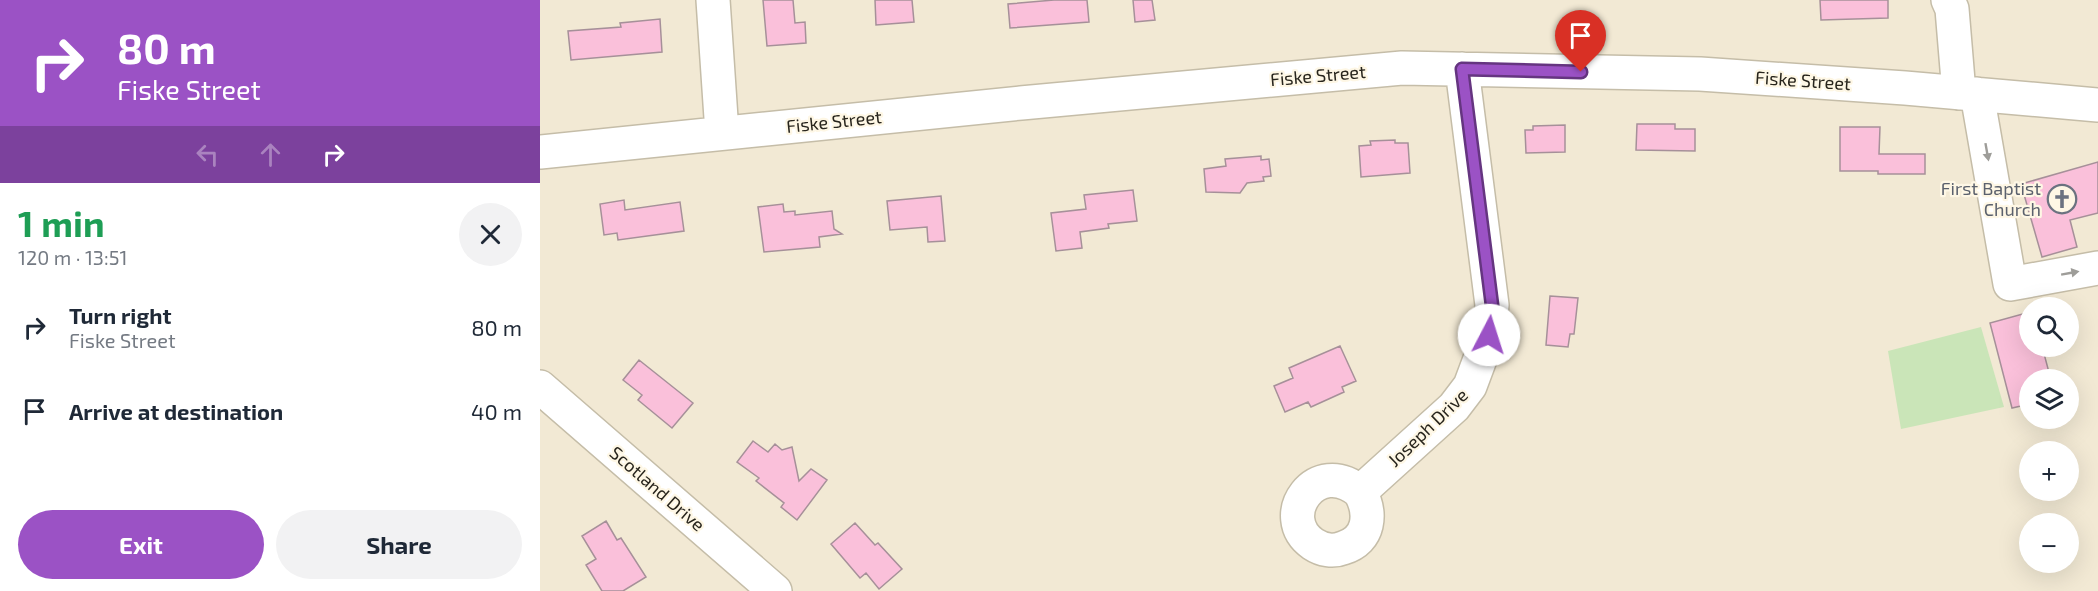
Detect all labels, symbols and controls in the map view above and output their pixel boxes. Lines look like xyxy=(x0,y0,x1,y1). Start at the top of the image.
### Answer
pin xyxy=(1555,10,1606,72)
icon: arrive xyxy=(1564,19,1597,52)
text: 80 m xyxy=(117,22,216,72)
icon: right xyxy=(18,24,96,102)
street label: Fiske Street xyxy=(1269,60,1367,90)
street label: Fiske Street xyxy=(1754,66,1852,94)
text: Fiske Street xyxy=(117,73,261,105)
street label: Fiske Street xyxy=(785,105,883,137)
icon: left xyxy=(191,138,224,171)
icon: ahead xyxy=(254,138,287,171)
icon: right xyxy=(317,138,350,171)
one-way arrow xyxy=(1983,142,1992,161)
place label: First Baptist Church xyxy=(1941,177,2041,220)
church icon: First Baptist Church xyxy=(2046,183,2078,215)
text: 1 min xyxy=(18,201,105,244)
button: close xyxy=(459,203,522,266)
text: 120 m · 13:51 xyxy=(18,245,127,269)
one-way arrow xyxy=(2061,268,2080,277)
map controls xyxy=(2019,297,2079,573)
button: search xyxy=(2019,297,2079,357)
text: Turn right xyxy=(69,302,171,328)
position arrow xyxy=(1457,303,1521,367)
icon: right xyxy=(18,311,51,344)
text: 80 m xyxy=(471,314,522,340)
text: Fiske Street xyxy=(69,328,176,352)
button: layers xyxy=(2019,369,2079,429)
street label: Joseph Drive xyxy=(1383,384,1472,471)
icon: arrive xyxy=(18,395,51,428)
text: Arrive at destination xyxy=(69,398,283,424)
text: 40 m xyxy=(471,398,522,424)
street label: Scotland Drive xyxy=(606,441,710,535)
button: + xyxy=(2019,441,2079,501)
button: Exit xyxy=(18,510,264,579)
button: Share xyxy=(276,510,522,579)
button: − xyxy=(2019,513,2079,573)

